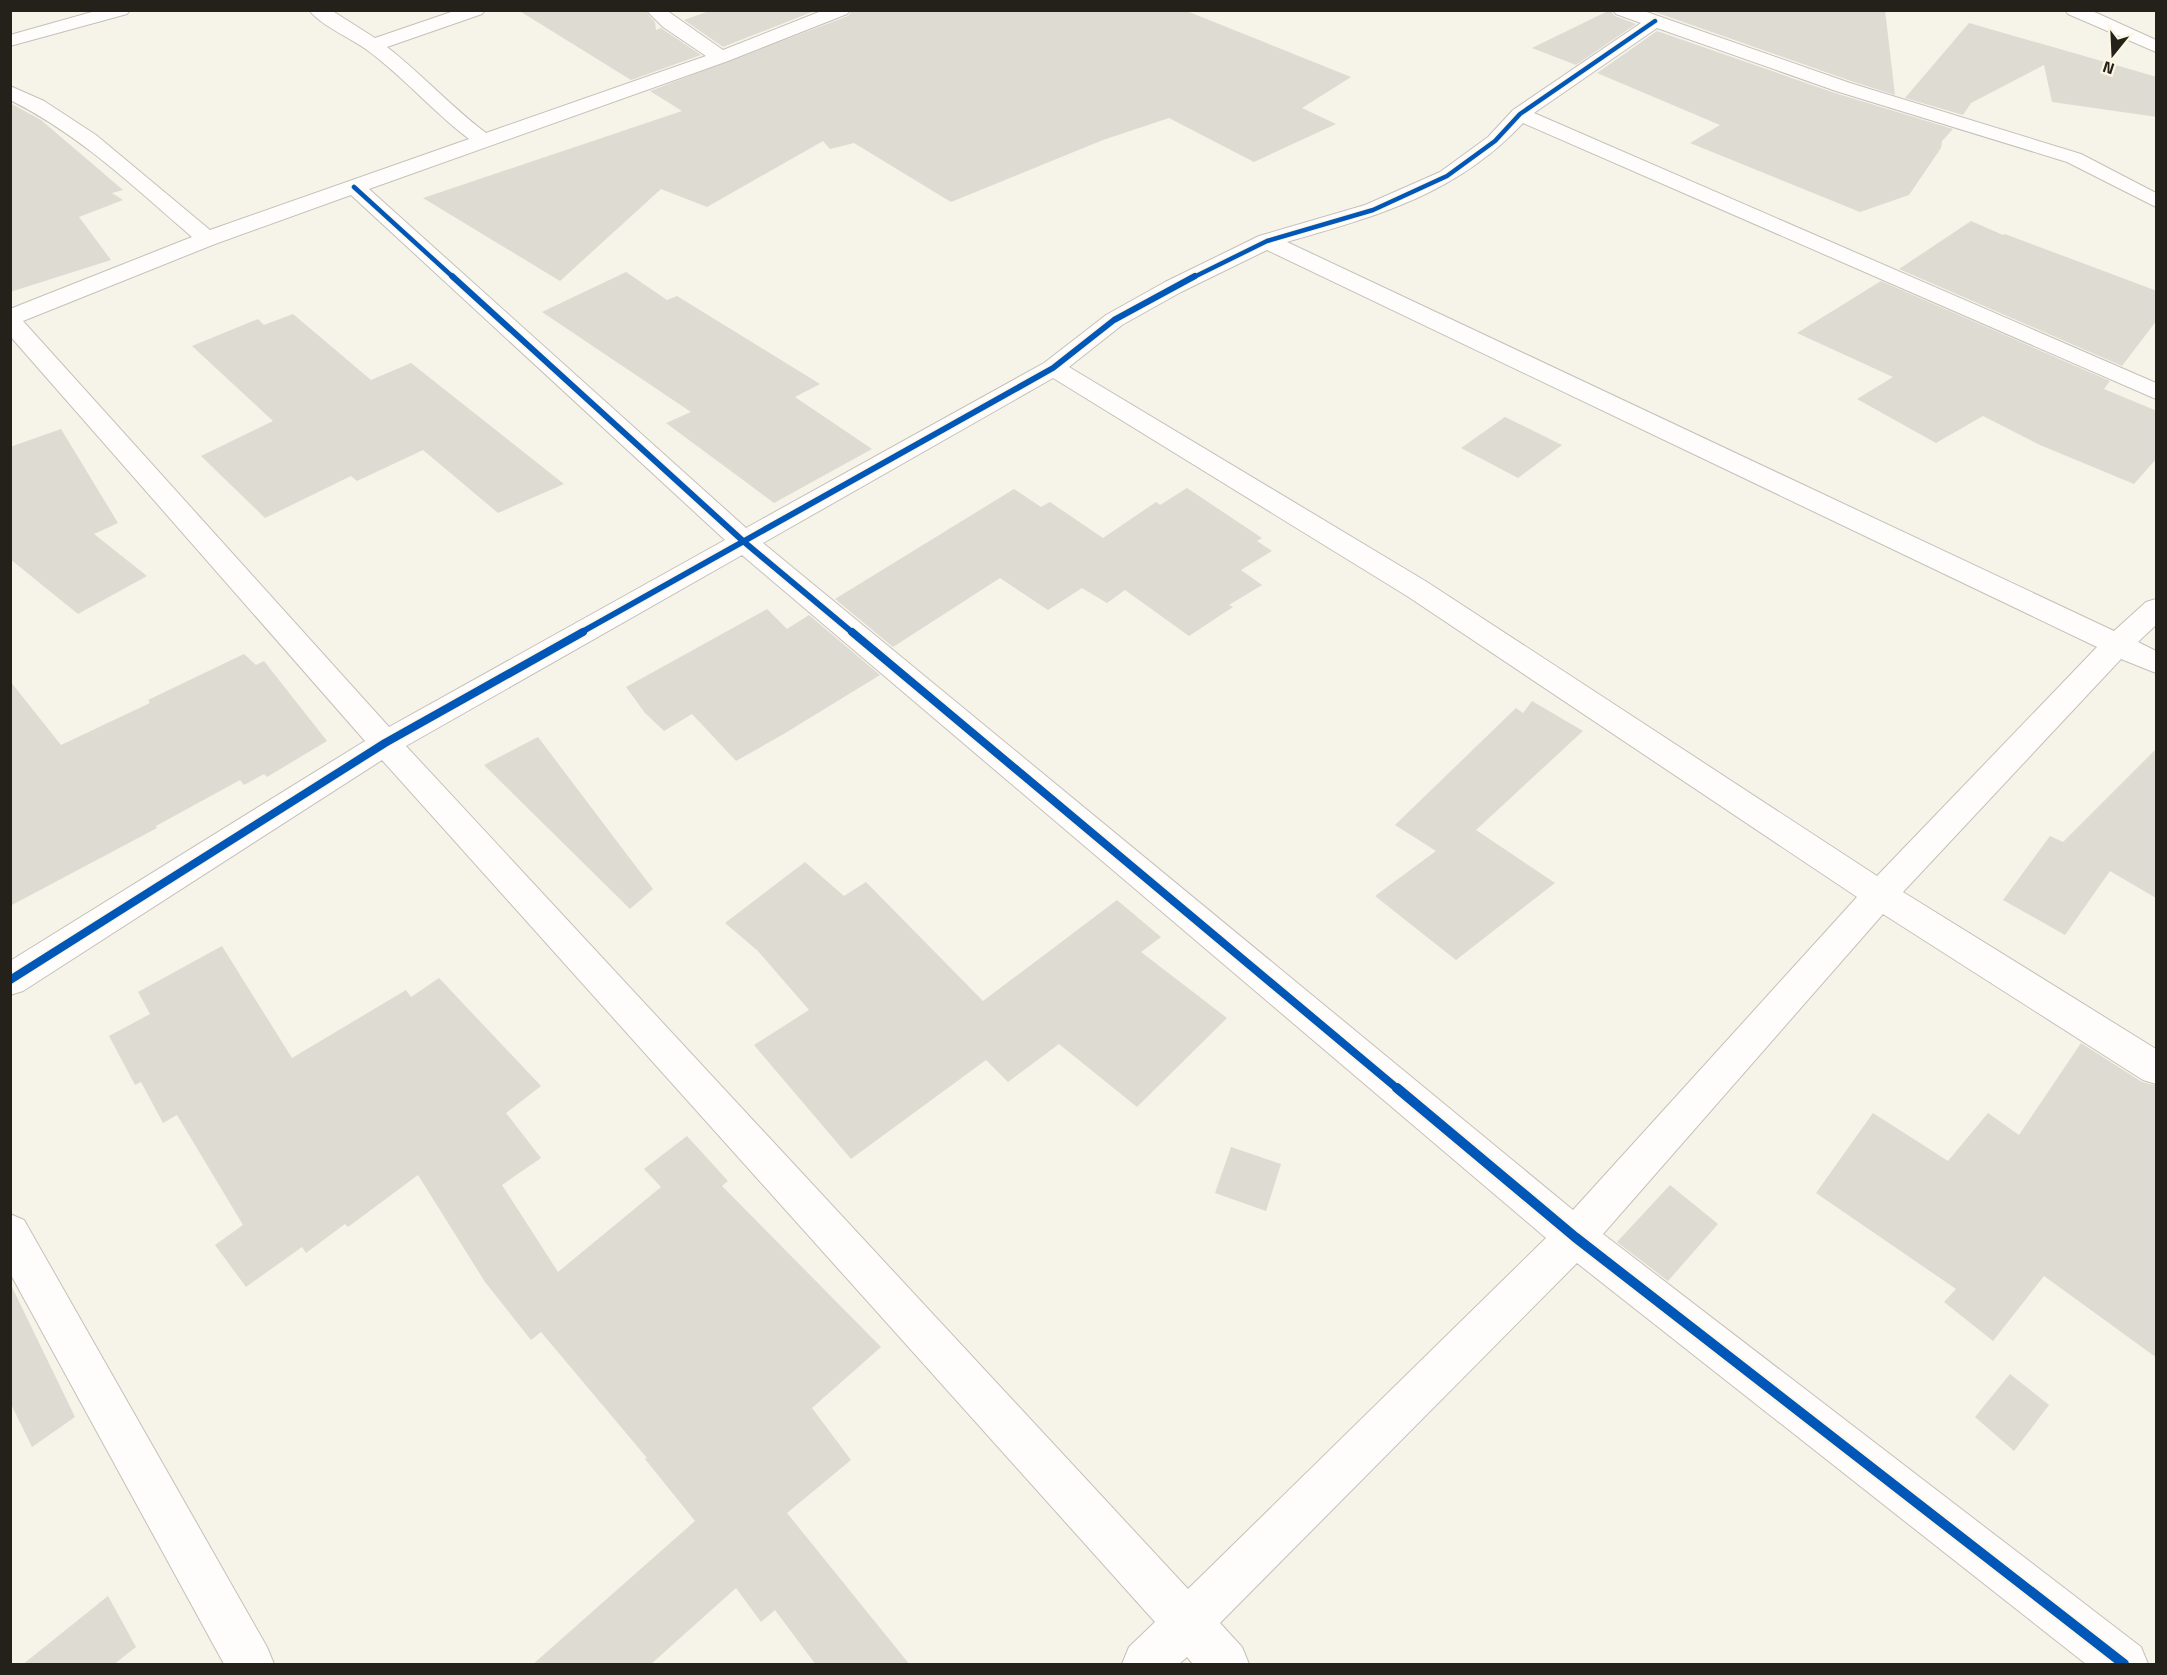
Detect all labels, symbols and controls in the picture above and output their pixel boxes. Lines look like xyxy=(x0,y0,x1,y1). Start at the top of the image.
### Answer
north arrow xyxy=(2083,24,2143,84)
text: N xyxy=(2099,55,2117,81)

